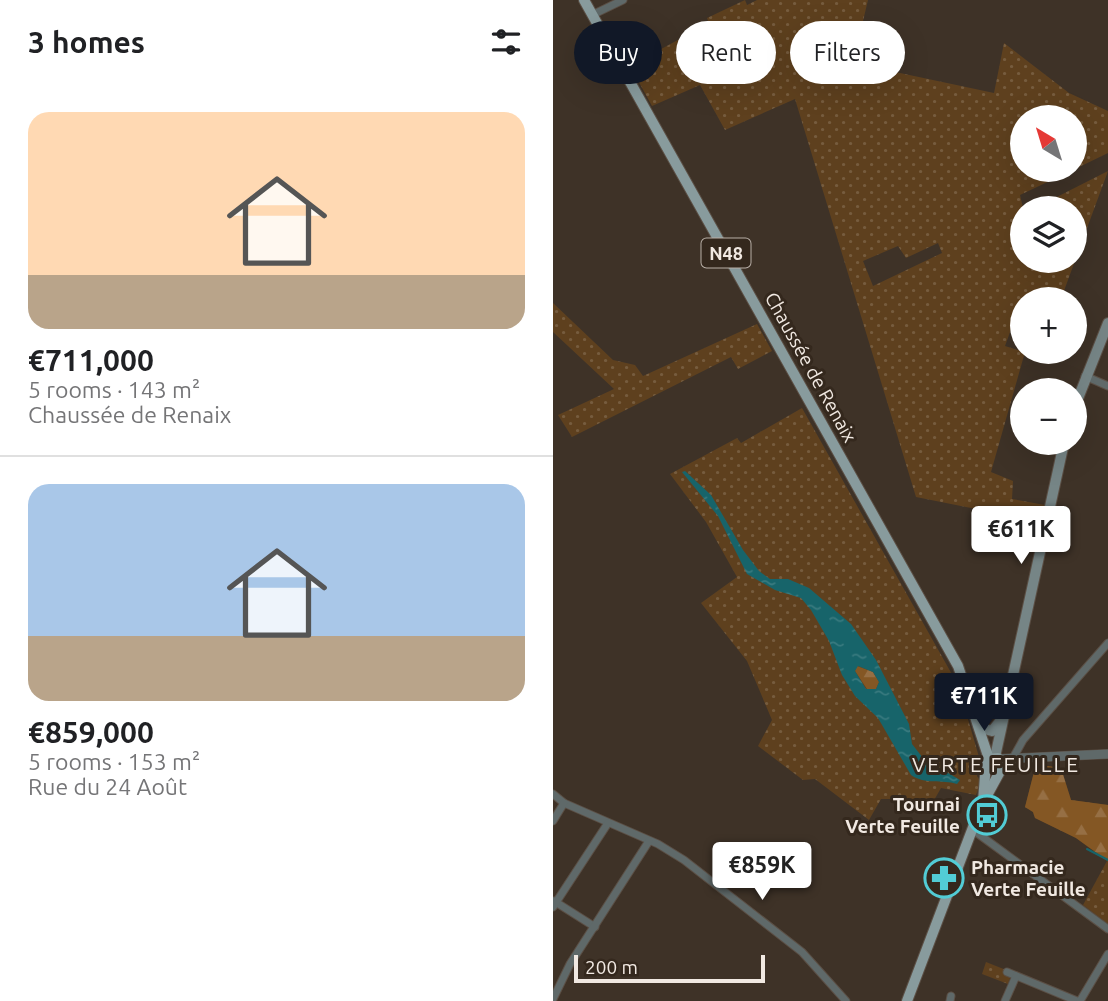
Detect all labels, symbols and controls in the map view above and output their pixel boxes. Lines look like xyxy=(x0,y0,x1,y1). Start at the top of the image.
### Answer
chip: Buy xyxy=(574,21,662,84)
chip: Rent xyxy=(676,21,776,84)
chip: Filters xyxy=(790,21,905,84)
icon: filters xyxy=(487,23,525,61)
text: 3 homes xyxy=(28,25,145,59)
north arrow xyxy=(1010,105,1087,182)
map controls xyxy=(1010,105,1087,455)
icon: home xyxy=(214,158,340,284)
button: layers xyxy=(1010,196,1087,273)
road number: N48 xyxy=(701,239,751,268)
button: + xyxy=(1010,287,1087,364)
street label: Chaussée de Renaix xyxy=(761,288,862,446)
text: €711,000 xyxy=(28,343,154,377)
text: 5 rooms · 143 m² xyxy=(28,377,200,402)
button: − xyxy=(1010,378,1087,455)
text: Chaussée de Renaix xyxy=(28,402,231,427)
pin: €611K xyxy=(972,506,1070,566)
text: €611K xyxy=(987,516,1055,541)
icon: home xyxy=(214,530,340,656)
pin: €711K xyxy=(935,674,1033,733)
text: €711K xyxy=(950,683,1018,708)
text: €859,000 xyxy=(28,715,154,749)
text: 5 rooms · 153 m² xyxy=(28,749,200,774)
district label: VERTE FEUILLE xyxy=(912,752,1080,776)
text: Rue du 24 Août xyxy=(28,774,187,799)
place label: Tournai Verte Feuille xyxy=(845,793,960,837)
bus stop icon: Tournai Verte Feuille xyxy=(966,794,1008,836)
pin: €859K xyxy=(713,842,811,902)
text: €859K xyxy=(728,852,796,877)
place label: Pharmacie Verte Feuille xyxy=(971,856,1086,900)
pharmacy icon: Pharmacie Verte Feuille xyxy=(923,857,965,899)
scale bar xyxy=(574,952,765,984)
text: 200 m xyxy=(585,956,638,978)

